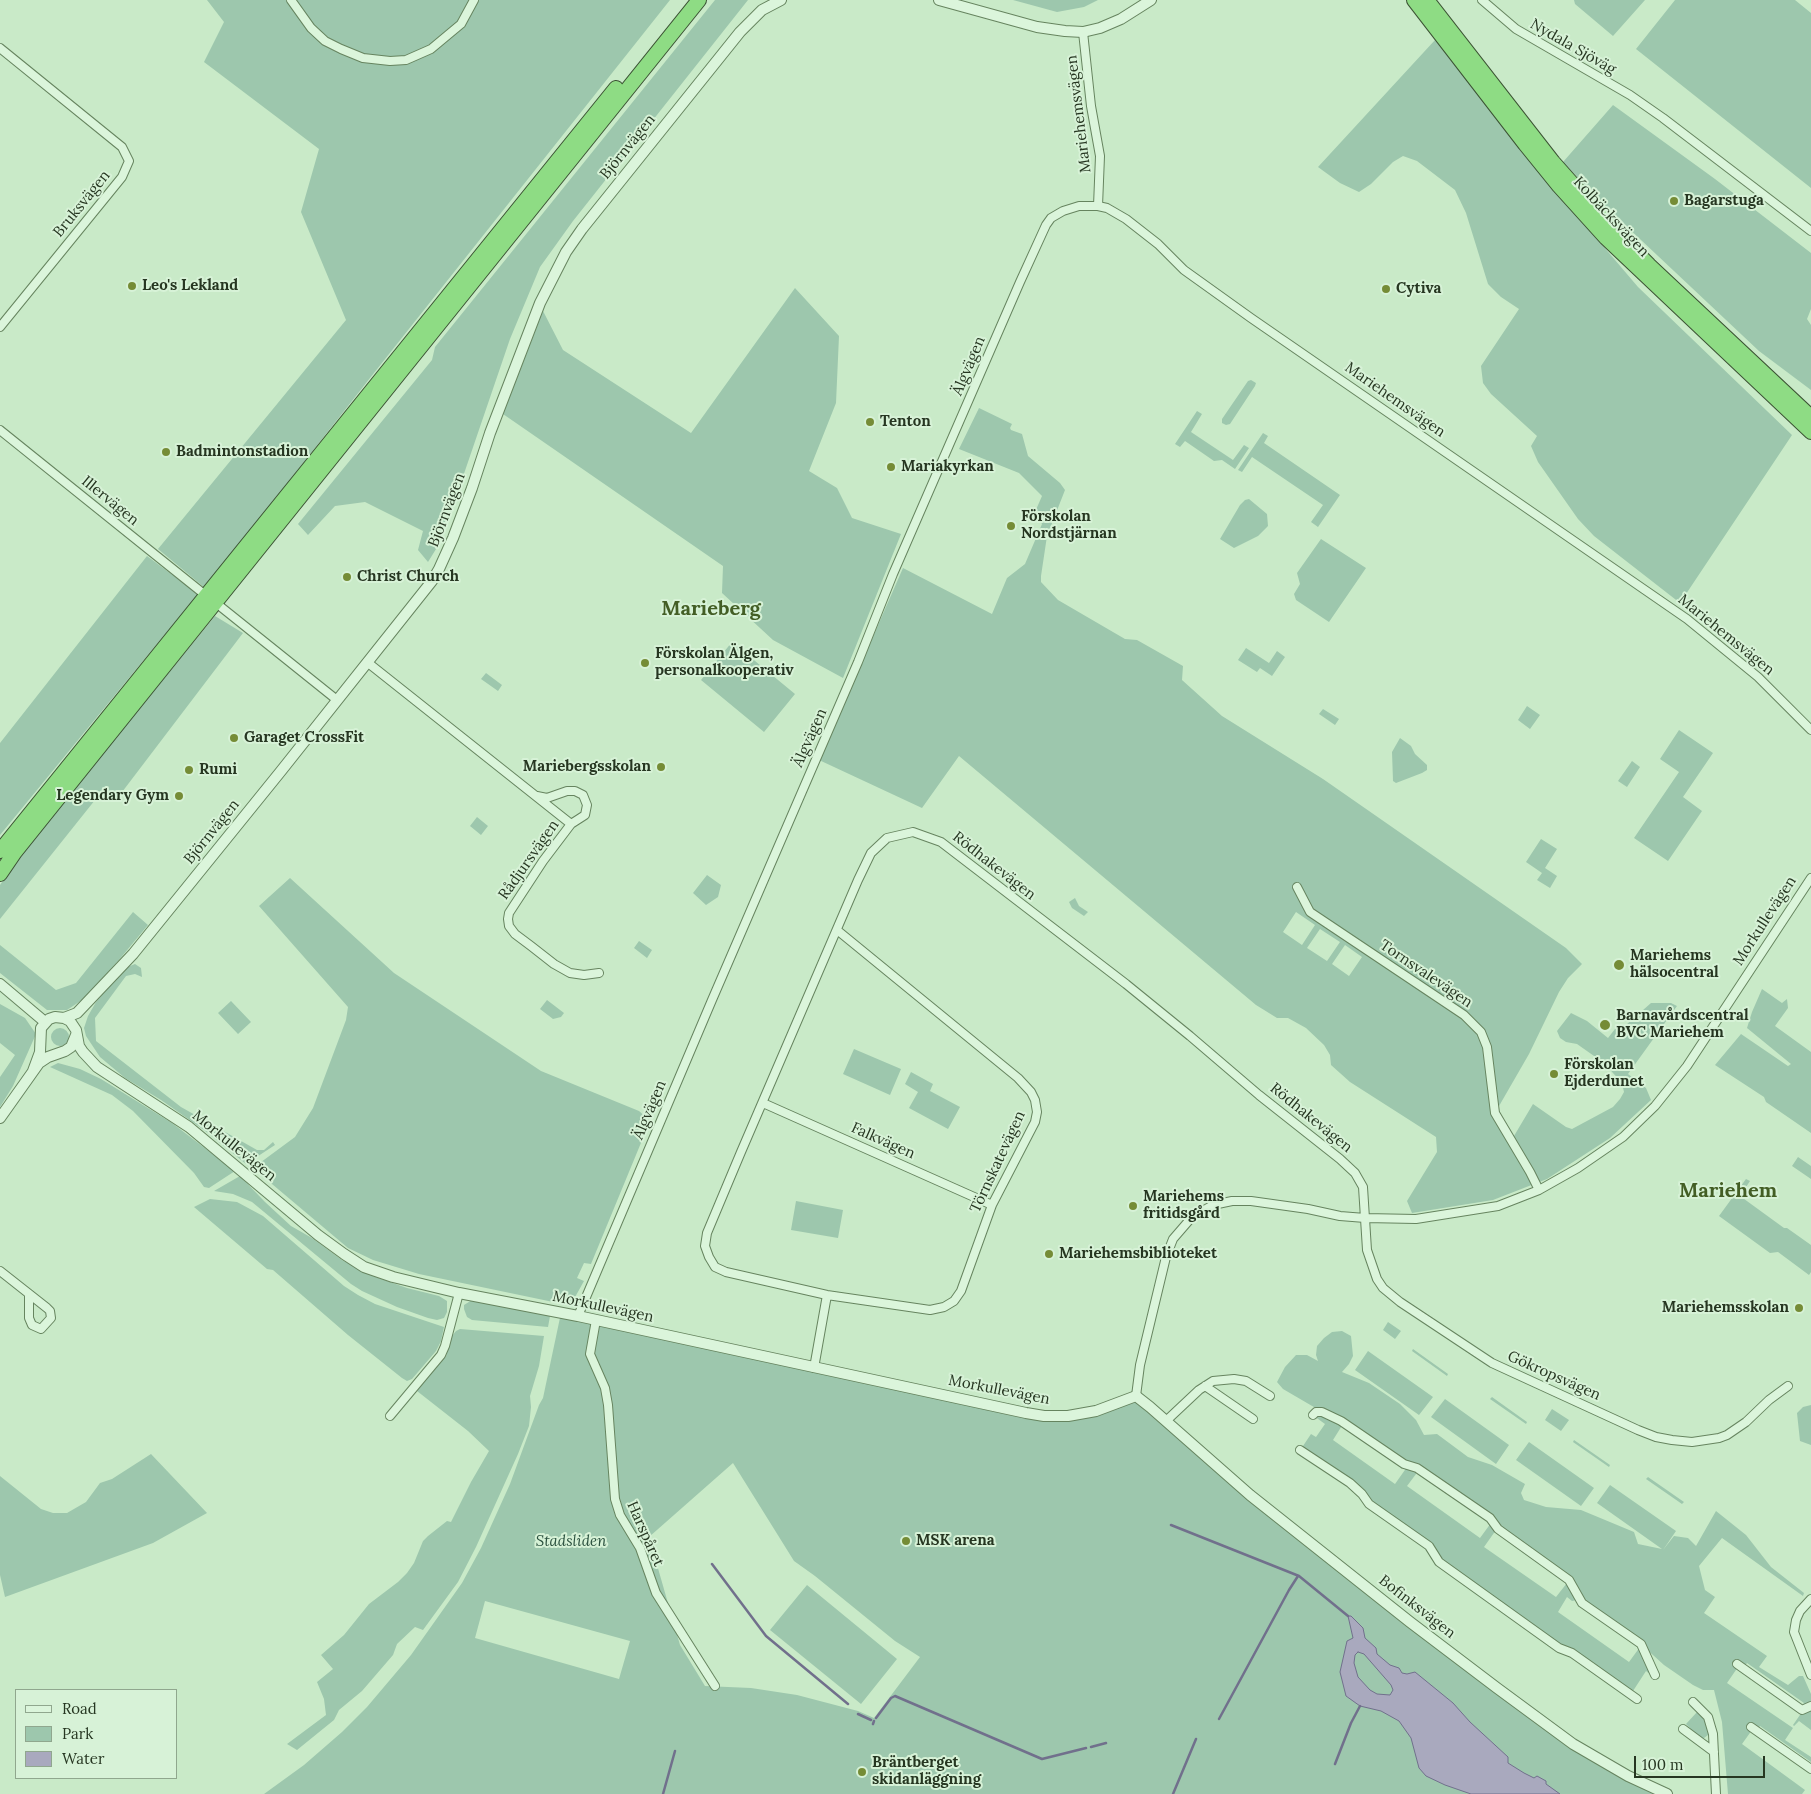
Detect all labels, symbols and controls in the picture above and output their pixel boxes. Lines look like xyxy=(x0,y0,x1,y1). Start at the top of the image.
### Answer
street label: Nydala Sjöväg xyxy=(1527,15,1619,79)
street label: Mariehemsvägen xyxy=(1063,54,1095,174)
street label: Björnvägen xyxy=(596,111,660,183)
street label: Bruksvägen xyxy=(50,167,114,241)
street label: Kolbäcksvägen xyxy=(1569,173,1653,261)
place label: Bagarstuga xyxy=(1684,192,1764,210)
marker: Bagarstuga xyxy=(1668,195,1680,207)
place label: Leo's Lekland xyxy=(142,277,238,295)
marker: Leo's Lekland xyxy=(126,280,138,292)
place label: Cytiva xyxy=(1396,280,1441,298)
marker: Cytiva xyxy=(1380,283,1392,295)
street label: Älgvägen xyxy=(948,334,990,398)
street label: Mariehemsvägen xyxy=(1341,359,1449,441)
place label: Tenton xyxy=(880,413,931,431)
marker: Tenton xyxy=(864,416,876,428)
place label: Badmintonstadion xyxy=(176,443,308,461)
marker: Badmintonstadion xyxy=(160,446,172,458)
place label: Mariakyrkan xyxy=(901,458,994,476)
marker: Mariakyrkan xyxy=(885,461,897,473)
street label: Björnvägen xyxy=(425,470,469,550)
street label: Illervägen xyxy=(78,472,142,530)
place label: Förskolan Nordstjärnan xyxy=(1021,508,1117,543)
marker: Förskolan Nordstjärnan xyxy=(1005,520,1017,532)
place label: Christ Church xyxy=(357,568,459,586)
marker: Christ Church xyxy=(341,571,353,583)
street label: Mariehemsvägen xyxy=(1674,591,1778,679)
district label: Marieberg xyxy=(661,597,761,621)
place label: Förskolan Älgen, personalkooperativ xyxy=(655,645,794,680)
marker: Förskolan Älgen, personalkooperativ xyxy=(639,657,651,669)
street label: Älgvägen xyxy=(789,706,831,770)
place label: Garaget CrossFit xyxy=(244,729,364,747)
marker: Garaget CrossFit xyxy=(228,732,240,744)
place label: Mariebergsskolan xyxy=(523,758,651,776)
place label: Rumi xyxy=(199,761,237,779)
marker: Mariebergsskolan xyxy=(655,761,667,773)
marker: Rumi xyxy=(183,764,195,776)
place label: Legendary Gym xyxy=(56,787,169,805)
marker: Legendary Gym xyxy=(173,790,185,802)
street label: Björnvägen xyxy=(180,796,244,868)
street label: Rådjursvägen xyxy=(495,817,563,903)
street label: Rödhakevägen xyxy=(949,828,1039,904)
street label: Morkullevägen xyxy=(1729,873,1801,969)
street label: Tornsvalevägen xyxy=(1376,936,1476,1012)
place label: Mariehems hälsocentral xyxy=(1630,947,1719,982)
marker: Mariehems hälsocentral xyxy=(1612,958,1626,972)
place label: Barnavårdscentral BVC Mariehem xyxy=(1616,1007,1749,1042)
marker: Barnavårdscentral BVC Mariehem xyxy=(1598,1018,1612,1032)
place label: Förskolan Ejderdunet xyxy=(1564,1056,1644,1091)
marker: Förskolan Ejderdunet xyxy=(1548,1068,1560,1080)
street label: Älgvägen xyxy=(629,1078,671,1142)
street label: Rödhakevägen xyxy=(1266,1079,1356,1157)
street label: Morkullevägen xyxy=(188,1107,280,1185)
street label: Törnskatevägen xyxy=(967,1108,1029,1216)
street label: Falkvägen xyxy=(848,1119,918,1163)
district label: Mariehem xyxy=(1679,1179,1777,1203)
place label: Mariehems fritidsgård xyxy=(1143,1188,1224,1223)
marker: Mariehems fritidsgård xyxy=(1127,1200,1139,1212)
place label: Mariehemsbiblioteket xyxy=(1059,1245,1217,1263)
marker: Mariehemsbiblioteket xyxy=(1043,1248,1055,1260)
street label: Morkullevägen xyxy=(551,1288,655,1326)
place label: Mariehemsskolan xyxy=(1662,1299,1789,1317)
marker: Mariehemsskolan xyxy=(1793,1302,1805,1314)
street label: Gökropsvägen xyxy=(1505,1347,1603,1405)
street label: Morkullevägen xyxy=(947,1371,1051,1409)
street label: Harspåret xyxy=(623,1499,667,1569)
place label: MSK arena xyxy=(916,1532,995,1550)
park label: Stadsliden xyxy=(536,1533,606,1551)
marker: MSK arena xyxy=(900,1535,912,1547)
street label: Bofinksvägen xyxy=(1375,1572,1459,1642)
legend xyxy=(15,1689,178,1779)
text: Road xyxy=(62,1699,97,1718)
text: Park xyxy=(62,1724,93,1743)
scale bar xyxy=(1636,1746,1767,1778)
text: Water xyxy=(62,1749,104,1768)
place label: Bräntberget skidanläggning xyxy=(872,1754,981,1789)
text: 100 m xyxy=(1642,1755,1683,1774)
marker: Bräntberget skidanläggning xyxy=(856,1766,868,1778)

